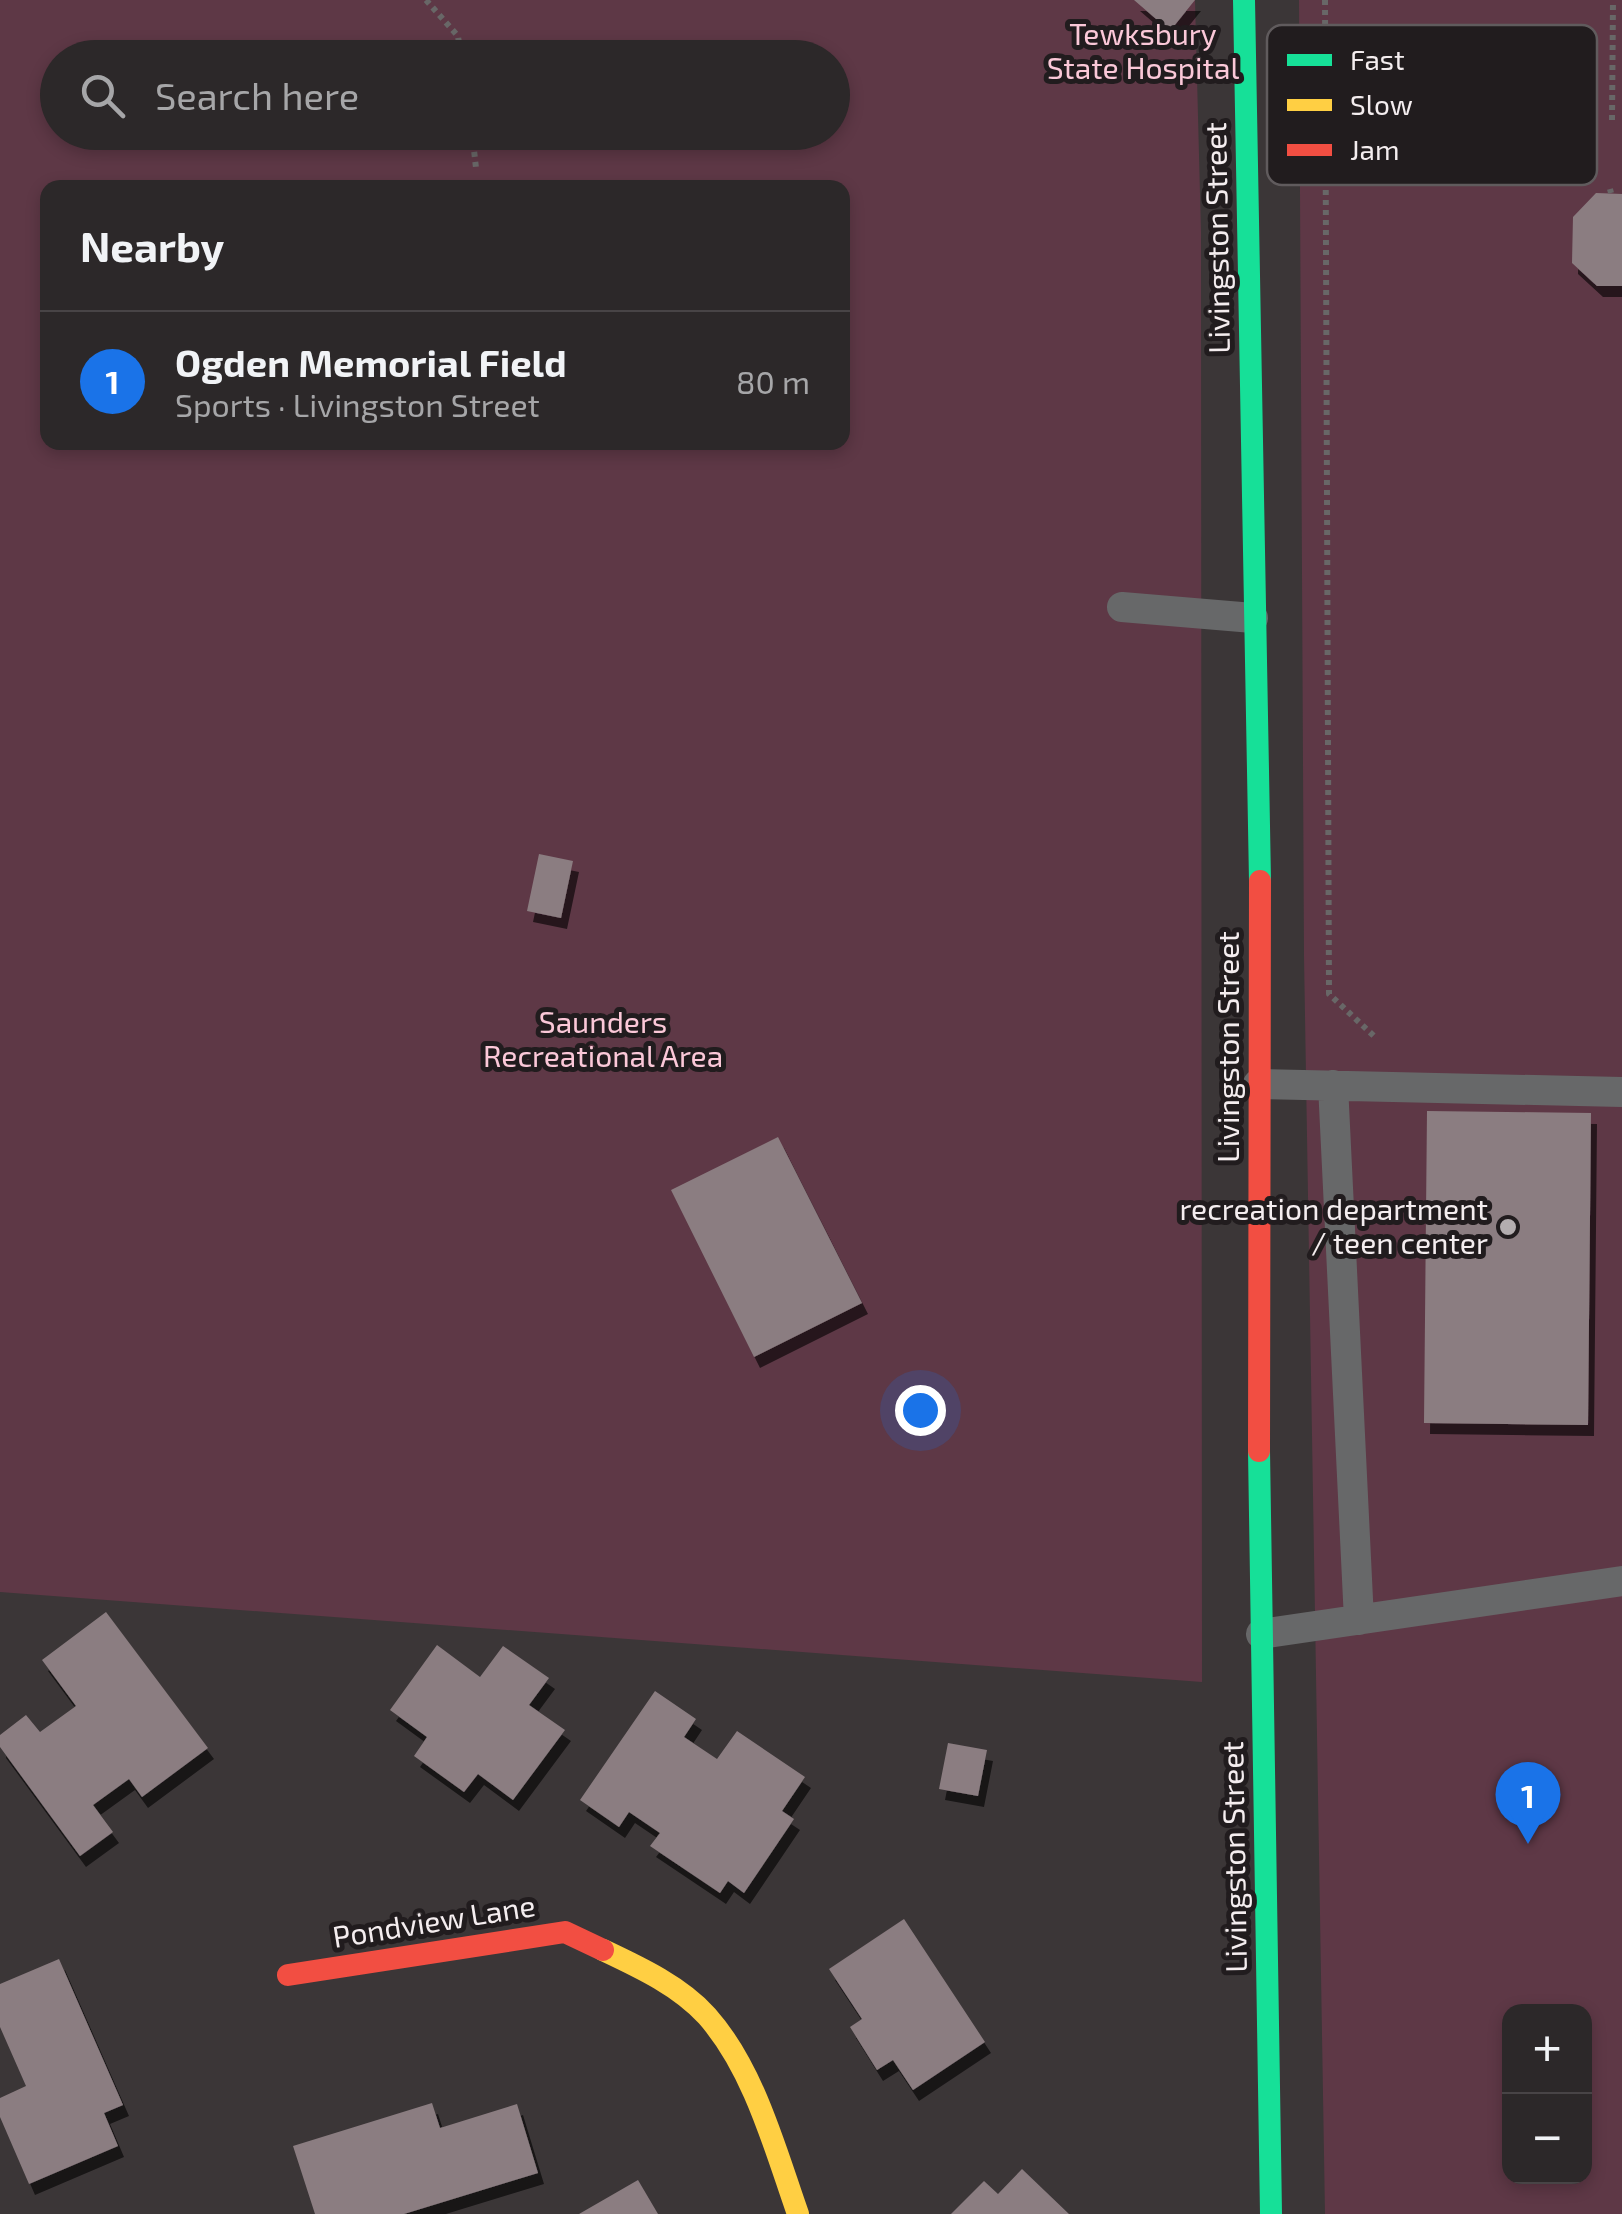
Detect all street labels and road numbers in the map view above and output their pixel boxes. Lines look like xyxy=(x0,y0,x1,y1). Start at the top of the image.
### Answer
street label: Livingston Street xyxy=(1196,122,1236,354)
street label: Livingston Street xyxy=(1209,931,1245,1163)
street label: Livingston Street xyxy=(1213,1741,1253,1973)
street label: Pondview Lane xyxy=(330,1886,538,1954)

